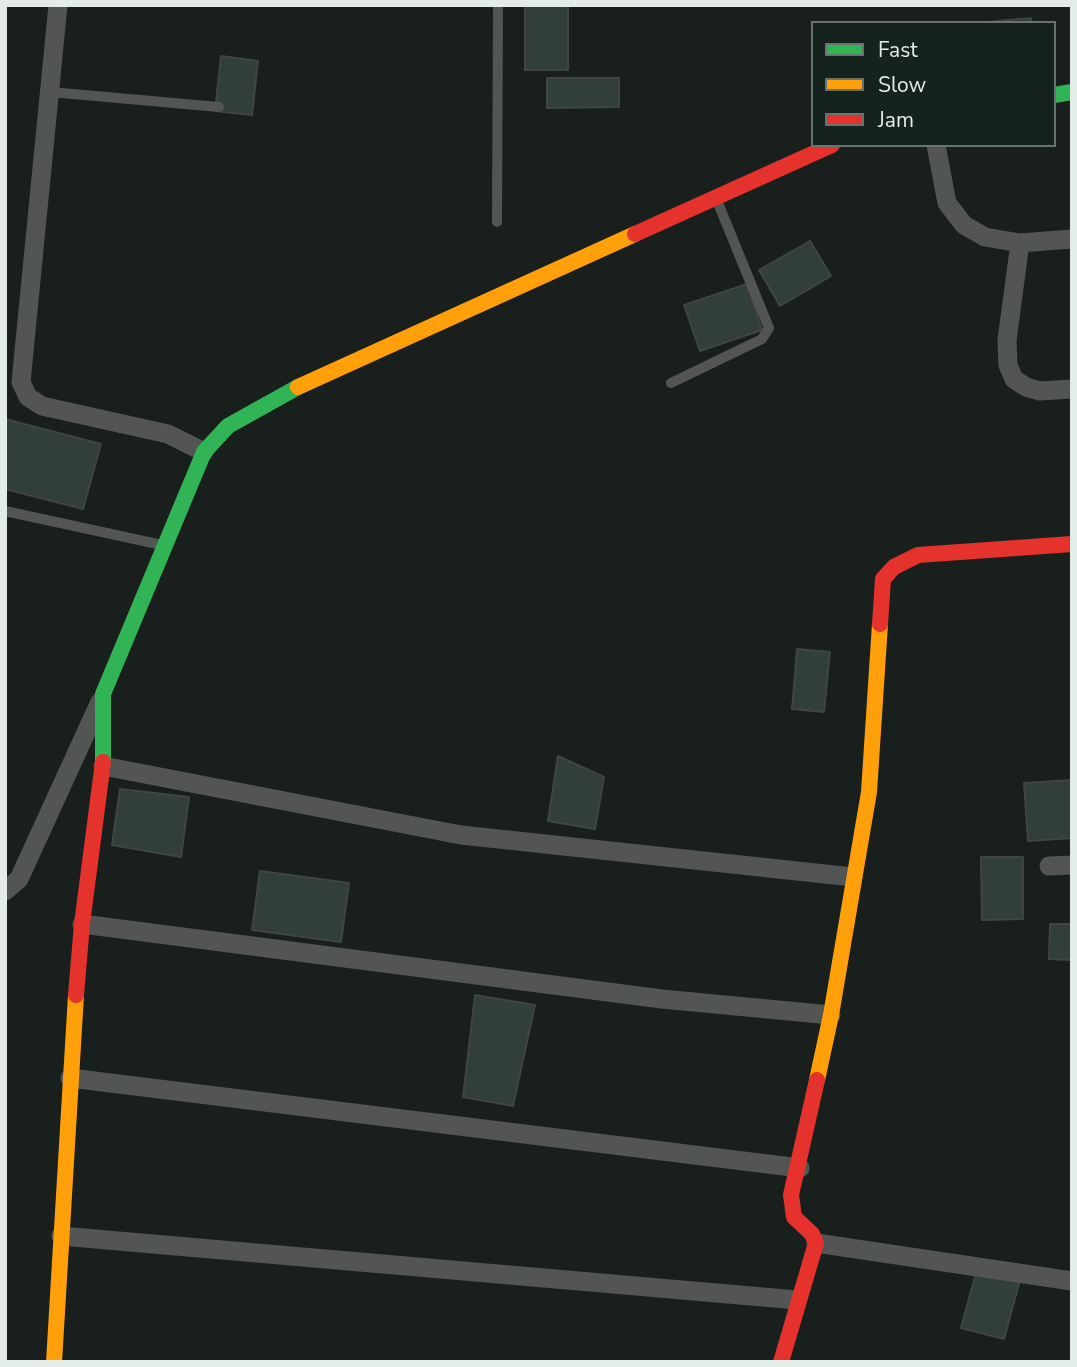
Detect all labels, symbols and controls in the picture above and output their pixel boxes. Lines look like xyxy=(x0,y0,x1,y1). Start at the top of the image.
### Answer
legend xyxy=(811,21,1056,147)
text: Fast xyxy=(878,36,918,64)
text: Slow xyxy=(878,71,926,99)
text: Jam xyxy=(878,106,914,134)

